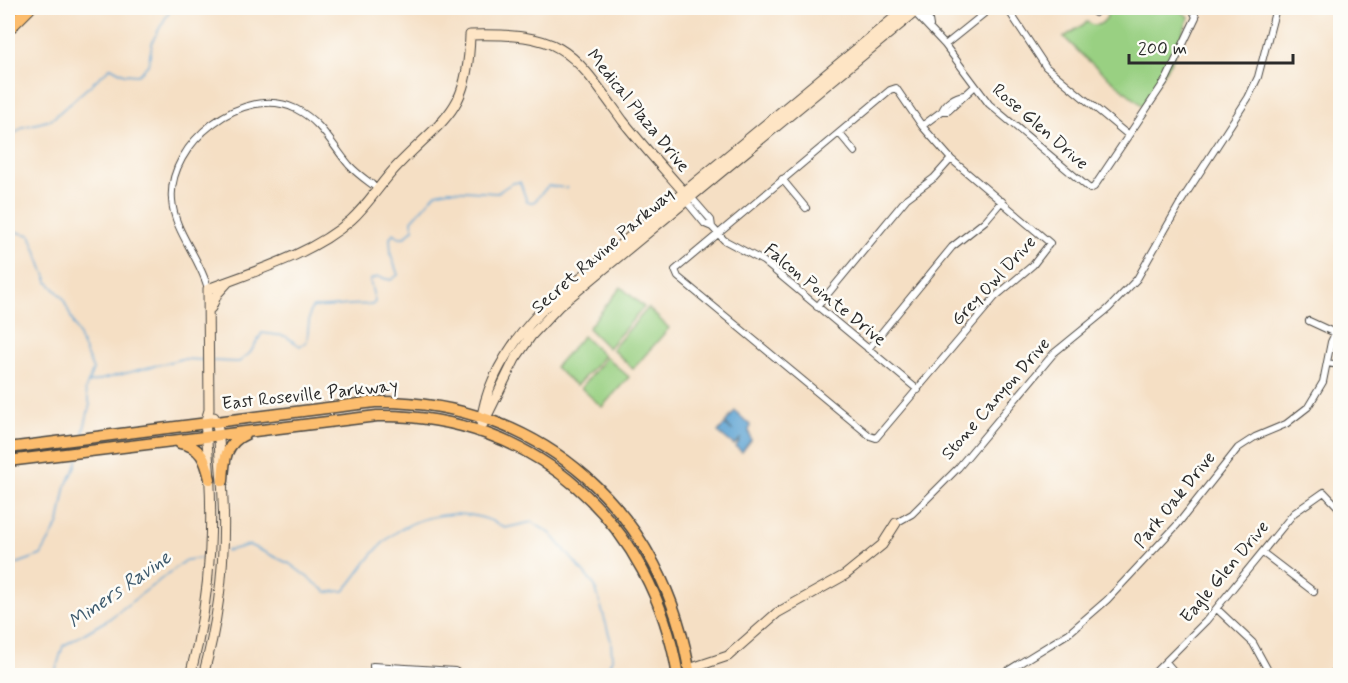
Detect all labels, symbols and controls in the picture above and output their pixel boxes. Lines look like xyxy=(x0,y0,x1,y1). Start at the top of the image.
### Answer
scale bar xyxy=(1129,27,1292,65)
text: 200 m xyxy=(1138,37,1187,61)
street label: Medical Plaza Drive xyxy=(581,44,695,178)
street label: Rose Glen Drive xyxy=(987,78,1093,176)
street label: Secret Ravine Parkway xyxy=(527,182,679,320)
street label: Grey Owl Drive xyxy=(946,231,1042,331)
street label: Falcon Pointe Drive xyxy=(759,238,891,352)
street label: Stone Canyon Drive xyxy=(936,333,1056,465)
street label: East Roseville Parkway xyxy=(221,374,399,416)
street label: Park Oak Drive xyxy=(1129,447,1221,553)
street label: Eagle Glen Drive xyxy=(1175,516,1275,628)
water label: Miners Ravine xyxy=(63,544,177,635)

